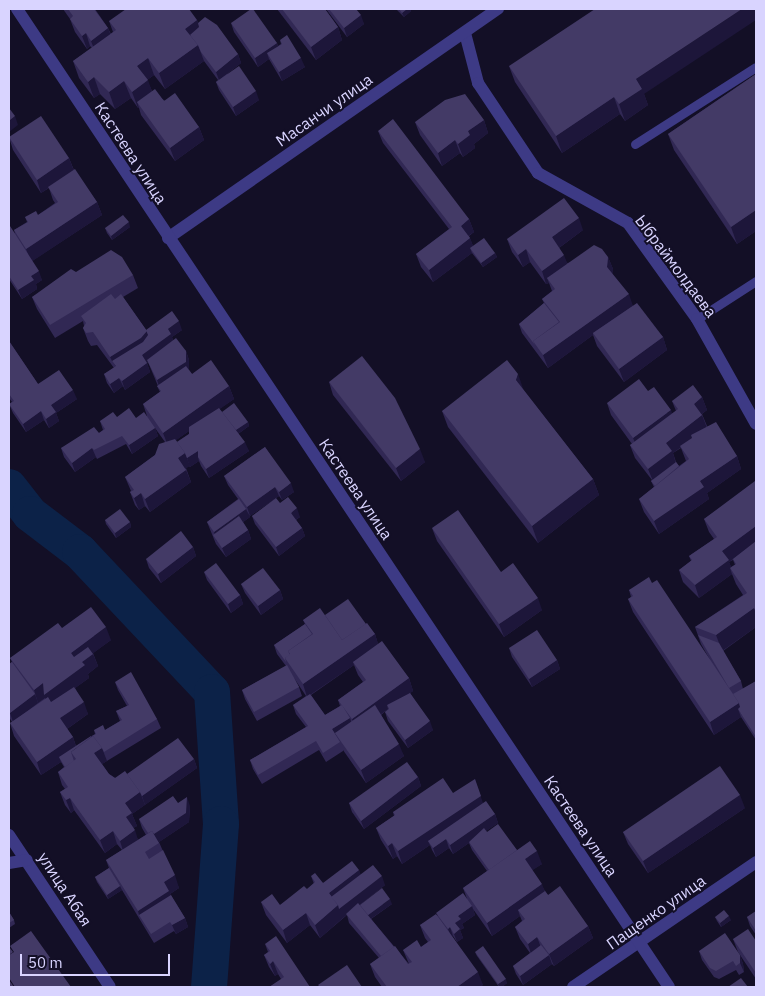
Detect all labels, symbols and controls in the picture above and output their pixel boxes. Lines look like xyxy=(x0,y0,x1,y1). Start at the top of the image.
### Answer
street label: Масанчи улица xyxy=(272,70,376,150)
street label: Кастеева улица xyxy=(91,98,171,208)
street label: Ыбраймолдаева xyxy=(631,211,721,321)
street label: Кастеева улица xyxy=(315,435,397,543)
street label: Кастеева улица xyxy=(540,772,622,880)
street label: улица Абая xyxy=(34,848,96,930)
street label: Пащенко улица xyxy=(603,871,709,953)
scale bar xyxy=(22,944,172,976)
text: 50 m xyxy=(28,953,63,972)

